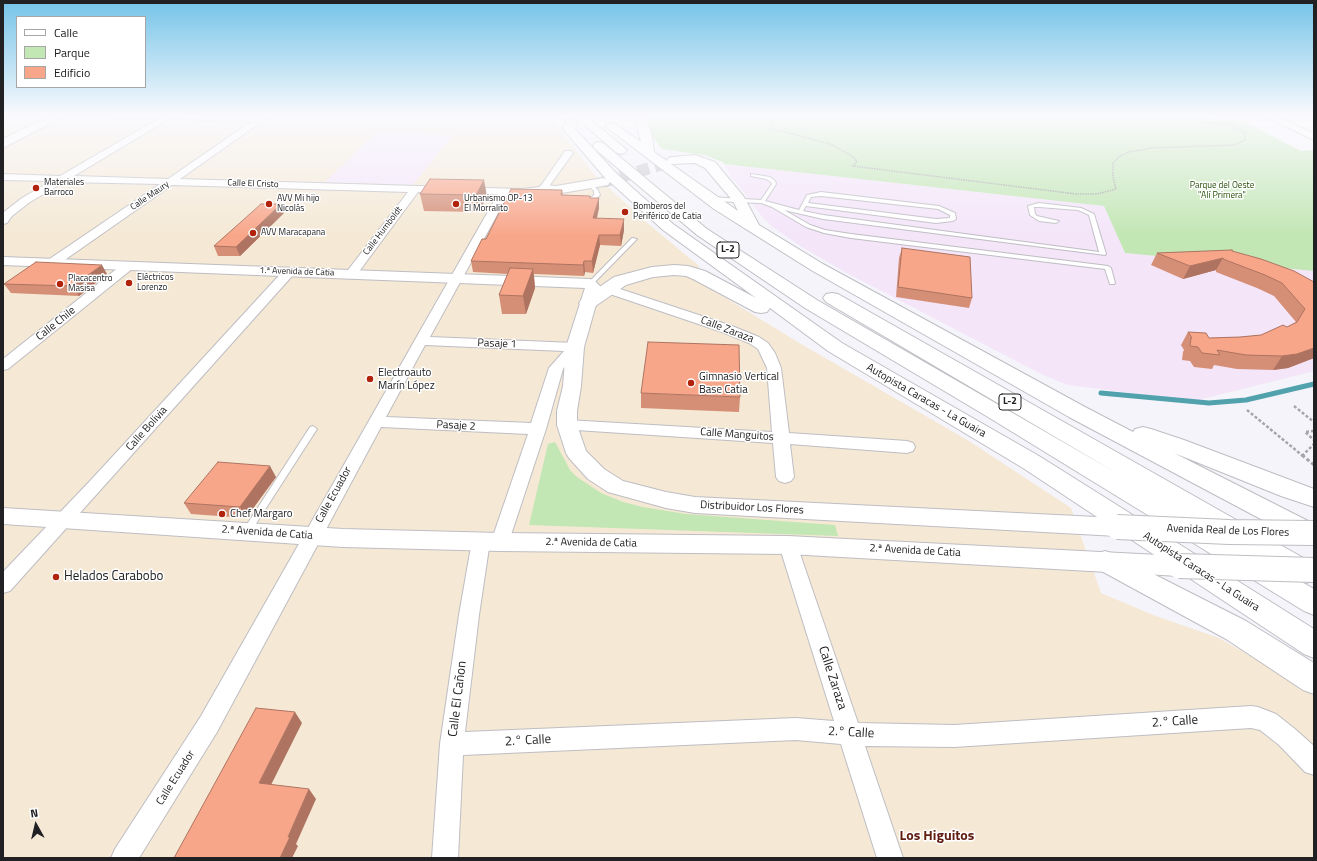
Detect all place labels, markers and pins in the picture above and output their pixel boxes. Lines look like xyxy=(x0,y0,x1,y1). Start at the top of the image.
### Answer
place label: Materiales Barroco xyxy=(44,178,84,199)
marker: Materiales Barroco xyxy=(31,183,41,193)
place label: AVV Mi hijo Nicolás xyxy=(277,194,320,215)
place label: Urbanismo OP-13 El Morralito xyxy=(464,194,533,215)
marker: AVV Mi hijo Nicolás xyxy=(264,199,274,209)
marker: Urbanismo OP-13 El Morralito xyxy=(451,199,461,209)
place label: Bomberos del Periférico de Catia xyxy=(633,202,701,223)
marker: Bomberos del Periférico de Catia xyxy=(620,207,630,217)
marker: AVV Maracapana xyxy=(248,228,258,238)
place label: AVV Maracapana xyxy=(261,228,325,238)
place label: Eléctricos Lorenzo xyxy=(137,273,174,294)
place label: Placacentro Masisa xyxy=(68,274,113,295)
marker: Eléctricos Lorenzo xyxy=(124,278,134,288)
marker: Placacentro Masisa xyxy=(55,279,65,289)
place label: Electroauto Marín López xyxy=(378,366,435,392)
place label: Gimnasio Vertical Base Catia xyxy=(699,370,779,396)
marker: Electroauto Marín López xyxy=(365,374,375,384)
marker: Gimnasio Vertical Base Catia xyxy=(686,378,696,388)
place label: Chef Margaro xyxy=(230,507,293,521)
marker: Chef Margaro xyxy=(217,509,227,519)
place label: Helados Carabobo xyxy=(64,569,163,585)
marker: Helados Carabobo xyxy=(51,572,61,582)

